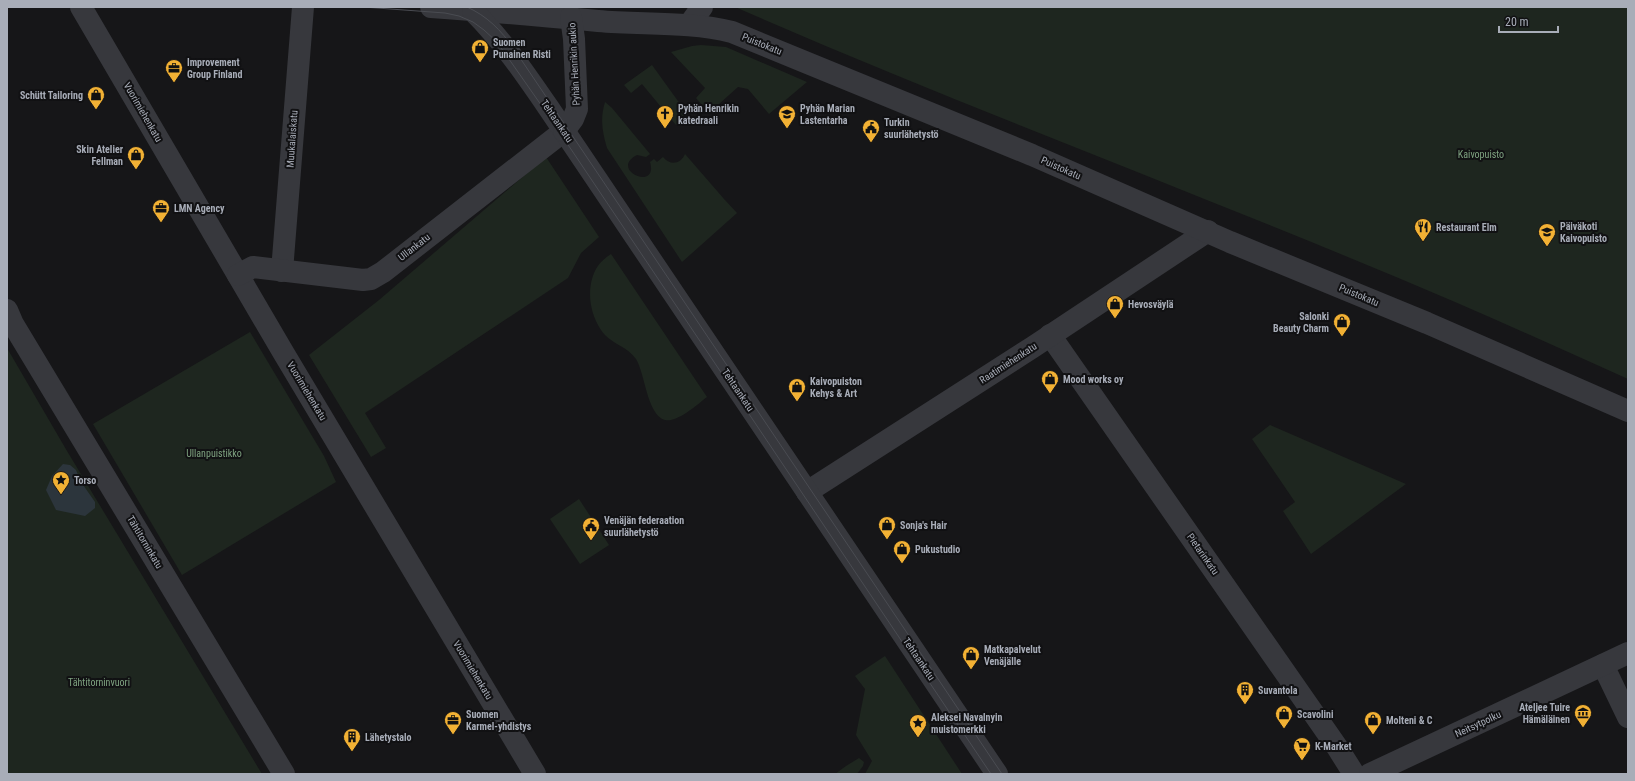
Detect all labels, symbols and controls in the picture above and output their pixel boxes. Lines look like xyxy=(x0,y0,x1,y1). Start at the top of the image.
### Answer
scale bar xyxy=(1499,8,1558,34)
text: 20 m xyxy=(1505,15,1529,29)
street label: Pyhän Henrikin aukio xyxy=(566,22,582,106)
street label: Puistokatu xyxy=(740,31,784,57)
place label: Suomen Punainen Risti xyxy=(493,37,551,60)
shop icon: Suomen Punainen Risti xyxy=(470,38,490,63)
place label: Improvement Group Finland xyxy=(187,57,242,80)
office icon: Improvement Group Finland xyxy=(164,58,184,83)
street label: Vuorimiehenkatu xyxy=(122,80,164,144)
shop icon: Schütt Tailoring xyxy=(86,85,106,110)
place label: Schütt Tailoring xyxy=(20,90,83,101)
street label: Tehtaankatu xyxy=(539,98,575,144)
place label: Pyhän Henrikin katedraali xyxy=(678,103,739,126)
place label: Pyhän Marian Lastentarha xyxy=(800,103,855,126)
church icon: Pyhän Henrikin katedraali xyxy=(655,104,675,129)
school or university icon: Pyhän Marian Lastentarha xyxy=(777,104,797,129)
street label: Muukalaiskatu xyxy=(285,110,300,168)
place label: Turkin suurlähetystö xyxy=(884,117,939,140)
public building icon: Turkin suurlähetystö xyxy=(861,118,881,143)
place label: Skin Atelier Fellman xyxy=(76,144,124,167)
shop icon: Skin Atelier Fellman xyxy=(126,145,146,170)
park label: Kaivopuisto xyxy=(1458,149,1504,160)
street label: Puistokatu xyxy=(1039,154,1083,182)
office icon: LMN Agency xyxy=(151,198,171,223)
place label: LMN Agency xyxy=(174,203,225,214)
restaurant icon: Restaurant Elm xyxy=(1413,217,1433,242)
place label: Päiväkoti Kaivopuisto xyxy=(1560,221,1607,244)
place label: Restaurant Elm xyxy=(1436,222,1497,233)
school or university icon: Päiväkoti Kaivopuisto xyxy=(1537,222,1557,247)
street label: Ullankatu xyxy=(396,231,432,263)
street label: Puistokatu xyxy=(1337,282,1381,308)
shop icon: Hevosväylä xyxy=(1105,294,1125,319)
place label: Hevosväylä xyxy=(1128,299,1174,310)
place label: Salonki Beauty Charm xyxy=(1273,311,1329,334)
shop icon: Salonki Beauty Charm xyxy=(1332,312,1352,337)
street label: Raatimiehenkatu xyxy=(977,340,1039,386)
street label: Vuorimiehenkatu xyxy=(285,360,329,423)
street label: Tehtaankatu xyxy=(720,367,756,413)
shop icon: Mood works oy xyxy=(1040,369,1060,394)
place label: Mood works oy xyxy=(1063,374,1124,385)
place label: Kaivopuiston Kehys & Art xyxy=(810,376,862,399)
shop icon: Kaivopuiston Kehys & Art xyxy=(787,377,807,402)
park label: Ullanpuistikko xyxy=(186,448,242,459)
place icon: Torso xyxy=(51,470,71,495)
place label: Torso xyxy=(74,475,96,486)
street label: Tähtitorninkatu xyxy=(125,514,165,570)
place label: Venäjän federaation suurlähetystö xyxy=(604,515,684,538)
shop icon: Sonja's Hair xyxy=(877,515,897,540)
public building icon: Venäjän federaation suurlähetystö xyxy=(581,516,601,541)
place label: Sonja's Hair xyxy=(900,520,948,531)
street label: Pietarinkatu xyxy=(1185,531,1221,577)
shop icon: Pukustudio xyxy=(892,539,912,564)
place label: Pukustudio xyxy=(915,544,960,555)
street label: Tehtaankatu xyxy=(901,636,937,682)
street label: Vuorimiehenkatu xyxy=(451,639,495,702)
place label: Matkapalvelut Venäjälle xyxy=(984,644,1041,667)
shop icon: Matkapalvelut Venäjälle xyxy=(961,645,981,670)
park label: Tähtitorninvuori xyxy=(68,677,130,688)
building icon: Suvantola xyxy=(1235,680,1255,705)
place label: Suvantola xyxy=(1258,685,1298,696)
place label: Ateljee Tuire Hämäläinen xyxy=(1519,702,1570,725)
museum icon: Ateljee Tuire Hämäläinen xyxy=(1573,703,1593,728)
shop icon: Scavolini xyxy=(1274,704,1294,729)
place label: Suomen Karmel-yhdistys xyxy=(466,709,532,732)
place label: Scavolini xyxy=(1297,709,1334,720)
street label: Neitsytpolku xyxy=(1453,709,1503,739)
office icon: Suomen Karmel-yhdistys xyxy=(443,710,463,735)
shop icon: Molteni & C xyxy=(1363,710,1383,735)
place label: Aleksei Navalnyin muistomerkki xyxy=(931,712,1003,735)
place icon: Aleksei Navalnyin muistomerkki xyxy=(908,713,928,738)
place label: Molteni & C xyxy=(1386,715,1433,726)
building icon: Lähetystalo xyxy=(342,727,362,752)
place label: Lähetystalo xyxy=(365,732,412,743)
supermarket icon: K-Market xyxy=(1292,736,1312,761)
place label: K-Market xyxy=(1315,741,1352,752)

